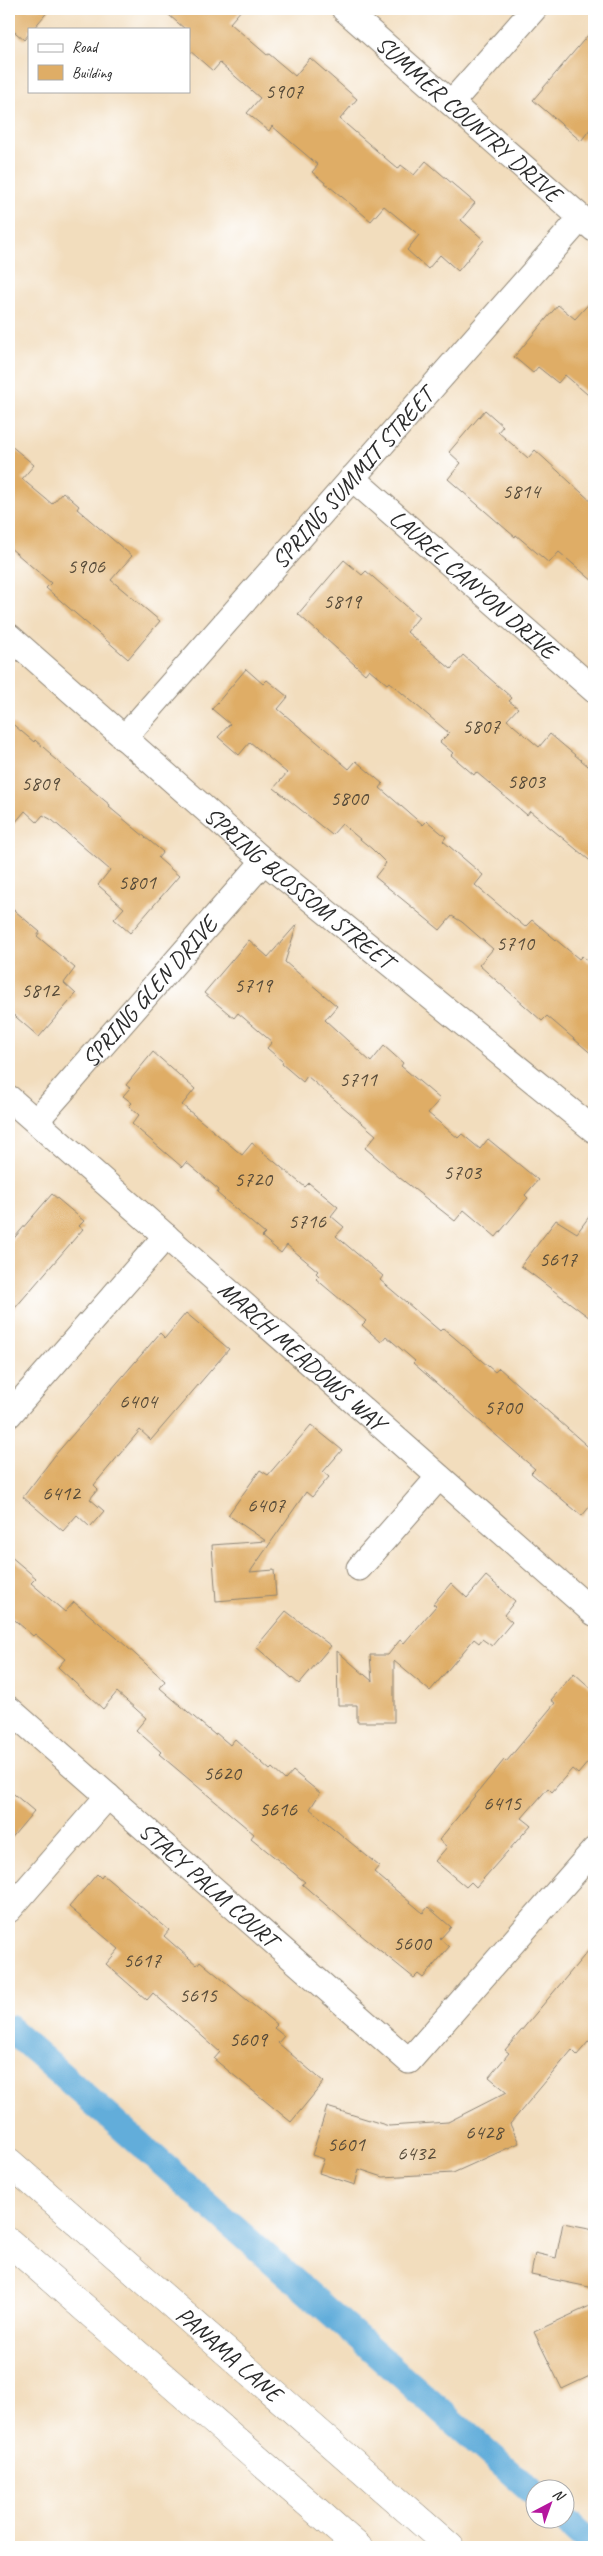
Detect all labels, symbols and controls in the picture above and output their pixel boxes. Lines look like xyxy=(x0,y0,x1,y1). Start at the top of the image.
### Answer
legend xyxy=(28,28,190,92)
street label: SUMMER COUNTRY DRIVE xyxy=(370,29,570,210)
text: Road xyxy=(72,38,99,57)
text: Building xyxy=(72,64,112,83)
house number: 5907 xyxy=(265,78,304,104)
street label: SPRING SUMMIT STREET xyxy=(265,378,443,575)
house number: 5814 xyxy=(502,478,542,504)
street label: LAUREL CANYON DRIVE xyxy=(383,503,565,667)
house number: 5906 xyxy=(67,553,105,579)
house number: 5819 xyxy=(323,588,362,614)
house number: 5807 xyxy=(462,713,501,739)
house number: 5803 xyxy=(507,768,546,794)
house number: 5809 xyxy=(21,770,60,796)
house number: 5800 xyxy=(330,785,369,811)
street label: SPRING BLOSSOM STREET xyxy=(198,800,404,979)
house number: 5801 xyxy=(118,869,157,895)
street label: SPRING GLEN DRIVE xyxy=(75,908,226,1073)
house number: 5710 xyxy=(496,930,535,956)
house number: 5719 xyxy=(234,972,273,998)
house number: 5812 xyxy=(21,977,60,1003)
house number: 5711 xyxy=(339,1066,378,1092)
house number: 5703 xyxy=(443,1159,482,1185)
house number: 5720 xyxy=(234,1166,273,1192)
house number: 5716 xyxy=(288,1208,326,1234)
house number: 5617 xyxy=(539,1246,578,1272)
street label: MARCH MEADOWS WAY xyxy=(212,1274,395,1440)
house number: 6404 xyxy=(119,1388,159,1414)
house number: 5700 xyxy=(484,1394,523,1420)
house number: 6412 xyxy=(42,1480,81,1506)
house number: 6407 xyxy=(247,1492,286,1518)
house number: 5620 xyxy=(203,1760,242,1786)
house number: 6415 xyxy=(483,1790,522,1816)
house number: 5616 xyxy=(259,1796,297,1822)
street label: STACY PALM COURT xyxy=(133,1816,288,1957)
house number: 5600 xyxy=(393,1930,432,1956)
house number: 5617 xyxy=(123,1947,162,1973)
house number: 5615 xyxy=(179,1982,218,2008)
house number: 5609 xyxy=(229,2026,268,2052)
house number: 6428 xyxy=(465,2119,505,2145)
house number: 5601 xyxy=(327,2131,366,2157)
house number: 6432 xyxy=(397,2140,436,2166)
street label: PANAMA LANE xyxy=(170,2300,290,2410)
north arrow xyxy=(526,2478,576,2528)
text: N xyxy=(549,2485,569,2505)

